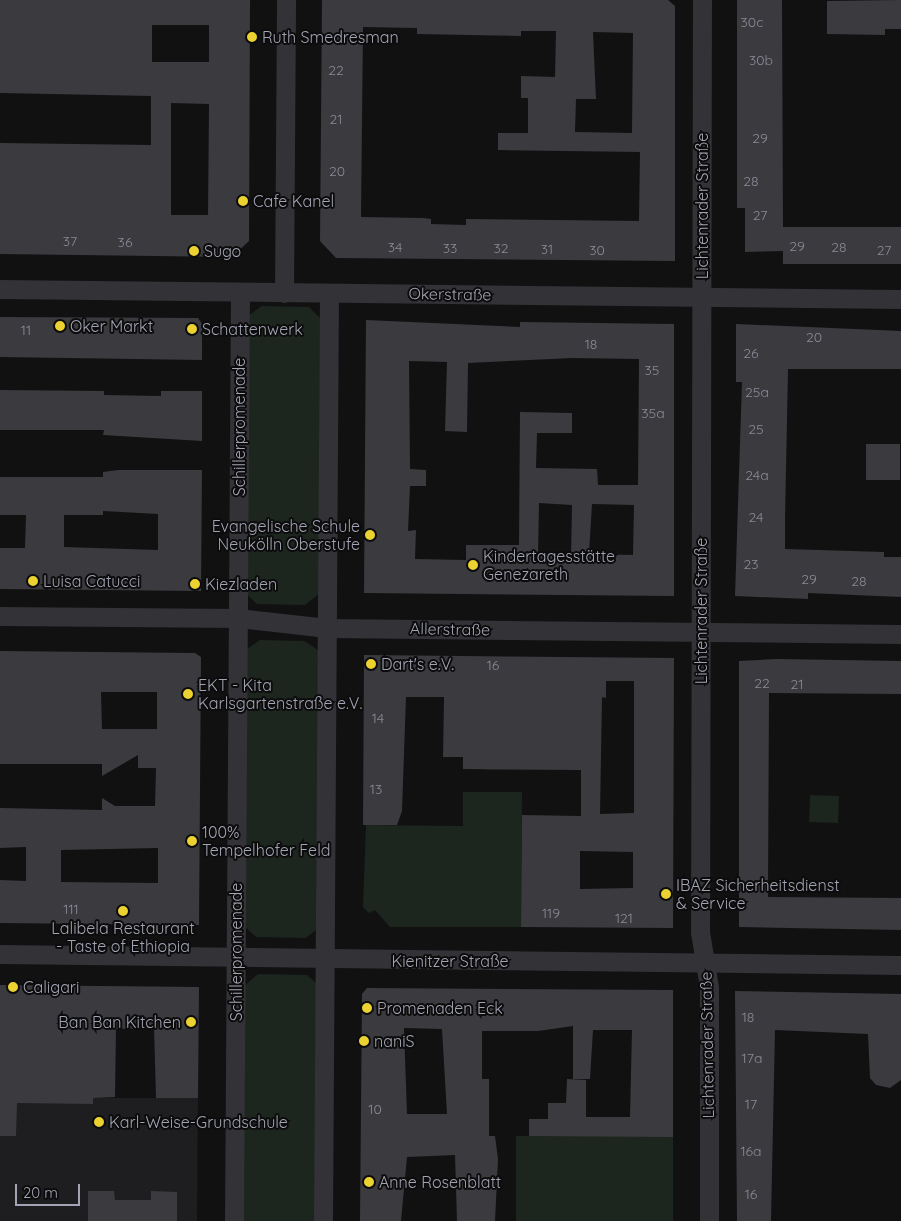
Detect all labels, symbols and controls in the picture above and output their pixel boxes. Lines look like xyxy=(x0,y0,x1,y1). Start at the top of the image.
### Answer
house number: 30c xyxy=(740,14,764,30)
place label: Ruth Smedresman xyxy=(262,27,399,47)
marker: Ruth Smedresman xyxy=(246,31,258,43)
house number: 30b xyxy=(749,52,773,68)
house number: 22 xyxy=(328,62,344,78)
house number: 21 xyxy=(330,111,342,127)
house number: 29 xyxy=(752,130,768,146)
street label: Lichtenrader Straße xyxy=(692,133,712,279)
house number: 20 xyxy=(329,163,345,179)
house number: 28 xyxy=(743,173,759,189)
place label: Cafe Kanel xyxy=(253,191,334,211)
marker: Cafe Kanel xyxy=(237,195,249,207)
house number: 27 xyxy=(753,207,767,223)
house number: 37 xyxy=(63,233,77,249)
house number: 36 xyxy=(118,234,132,250)
house number: 29 xyxy=(789,238,805,254)
house number: 34 xyxy=(388,239,402,255)
house number: 28 xyxy=(831,239,847,255)
house number: 33 xyxy=(443,240,457,256)
house number: 32 xyxy=(493,240,509,256)
place label: Sugo xyxy=(204,241,241,261)
house number: 31 xyxy=(541,241,553,257)
house number: 30 xyxy=(589,242,605,258)
house number: 27 xyxy=(877,242,891,258)
marker: Sugo xyxy=(188,245,200,257)
street label: Okerstraße xyxy=(408,284,492,304)
place label: Oker Markt xyxy=(70,316,153,336)
place label: Schattenwerk xyxy=(202,319,303,339)
marker: Oker Markt xyxy=(54,320,66,332)
house number: 11 xyxy=(21,322,31,338)
marker: Schattenwerk xyxy=(186,323,198,335)
house number: 20 xyxy=(806,329,822,345)
house number: 18 xyxy=(585,336,597,352)
house number: 26 xyxy=(743,345,759,361)
street label: Schillerpromenade xyxy=(229,358,249,496)
house number: 35 xyxy=(645,362,659,378)
house number: 25a xyxy=(745,384,769,400)
house number: 35a xyxy=(641,405,665,421)
house number: 25 xyxy=(748,421,764,437)
house number: 24a xyxy=(745,467,769,483)
house number: 24 xyxy=(749,509,763,525)
place label: Evangelische Schule Neukölln Oberstufe xyxy=(212,516,360,554)
marker: Evangelische Schule Neukölln Oberstufe xyxy=(364,529,376,541)
street label: Lichtenrader Straße xyxy=(691,538,711,684)
place label: Kindertagesstätte Genezareth xyxy=(483,546,615,584)
house number: 23 xyxy=(743,556,759,572)
marker: Kindertagesstätte Genezareth xyxy=(467,559,479,571)
place label: Luisa Catucci xyxy=(43,571,140,591)
house number: 29 xyxy=(801,571,817,587)
house number: 28 xyxy=(851,573,867,589)
place label: Kiezladen xyxy=(205,574,277,594)
marker: Luisa Catucci xyxy=(27,575,39,587)
marker: Kiezladen xyxy=(189,578,201,590)
street label: Allerstraße xyxy=(410,619,490,639)
place label: Dart's e.V. xyxy=(381,654,454,674)
house number: 16 xyxy=(487,657,499,673)
marker: Dart's e.V. xyxy=(365,658,377,670)
place label: EKT - Kita Karlsgartenstraße e.V. xyxy=(198,675,362,713)
house number: 22 xyxy=(754,675,770,691)
house number: 21 xyxy=(791,676,803,692)
marker: EKT - Kita Karlsgartenstraße e.V. xyxy=(182,688,194,700)
house number: 14 xyxy=(372,710,384,726)
house number: 13 xyxy=(370,781,382,797)
place label: 100% Tempelhofer Feld xyxy=(202,822,330,860)
marker: 100% Tempelhofer Feld xyxy=(186,835,198,847)
place label: IBAZ Sicherheitsdienst & Service xyxy=(676,875,840,913)
street label: Schillerpromenade xyxy=(226,883,246,1021)
marker: IBAZ Sicherheitsdienst & Service xyxy=(660,888,672,900)
house number: 111 xyxy=(63,901,79,917)
marker: Lalibela Restaurant - Taste of Ethiopia xyxy=(117,905,129,917)
house number: 119 xyxy=(542,905,560,921)
house number: 121 xyxy=(615,910,633,926)
place label: Lalibela Restaurant - Taste of Ethiopia xyxy=(51,918,195,956)
street label: Kienitzer Straße xyxy=(391,951,509,971)
street label: Lichtenrader Straße xyxy=(696,971,718,1119)
place label: Caligari xyxy=(23,977,79,997)
marker: Caligari xyxy=(7,981,19,993)
place label: Promenaden Eck xyxy=(377,998,503,1018)
marker: Promenaden Eck xyxy=(361,1002,373,1014)
house number: 18 xyxy=(742,1009,754,1025)
place label: Ban Ban Kitchen xyxy=(58,1012,181,1032)
marker: Ban Ban Kitchen xyxy=(185,1016,197,1028)
place label: naniS xyxy=(374,1031,415,1051)
marker: naniS xyxy=(358,1035,370,1047)
house number: 17a xyxy=(742,1050,762,1066)
house number: 17 xyxy=(745,1096,757,1112)
house number: 10 xyxy=(368,1101,382,1117)
place label: Karl-Weise-Grundschule xyxy=(109,1112,288,1132)
marker: Karl-Weise-Grundschule xyxy=(93,1116,105,1128)
house number: 16a xyxy=(740,1143,762,1159)
place label: Anne Rosenblatt xyxy=(379,1172,501,1192)
scale bar xyxy=(18,1174,82,1206)
marker: Anne Rosenblatt xyxy=(363,1176,375,1188)
text: 20 m xyxy=(23,1183,58,1202)
house number: 16 xyxy=(745,1186,757,1202)

